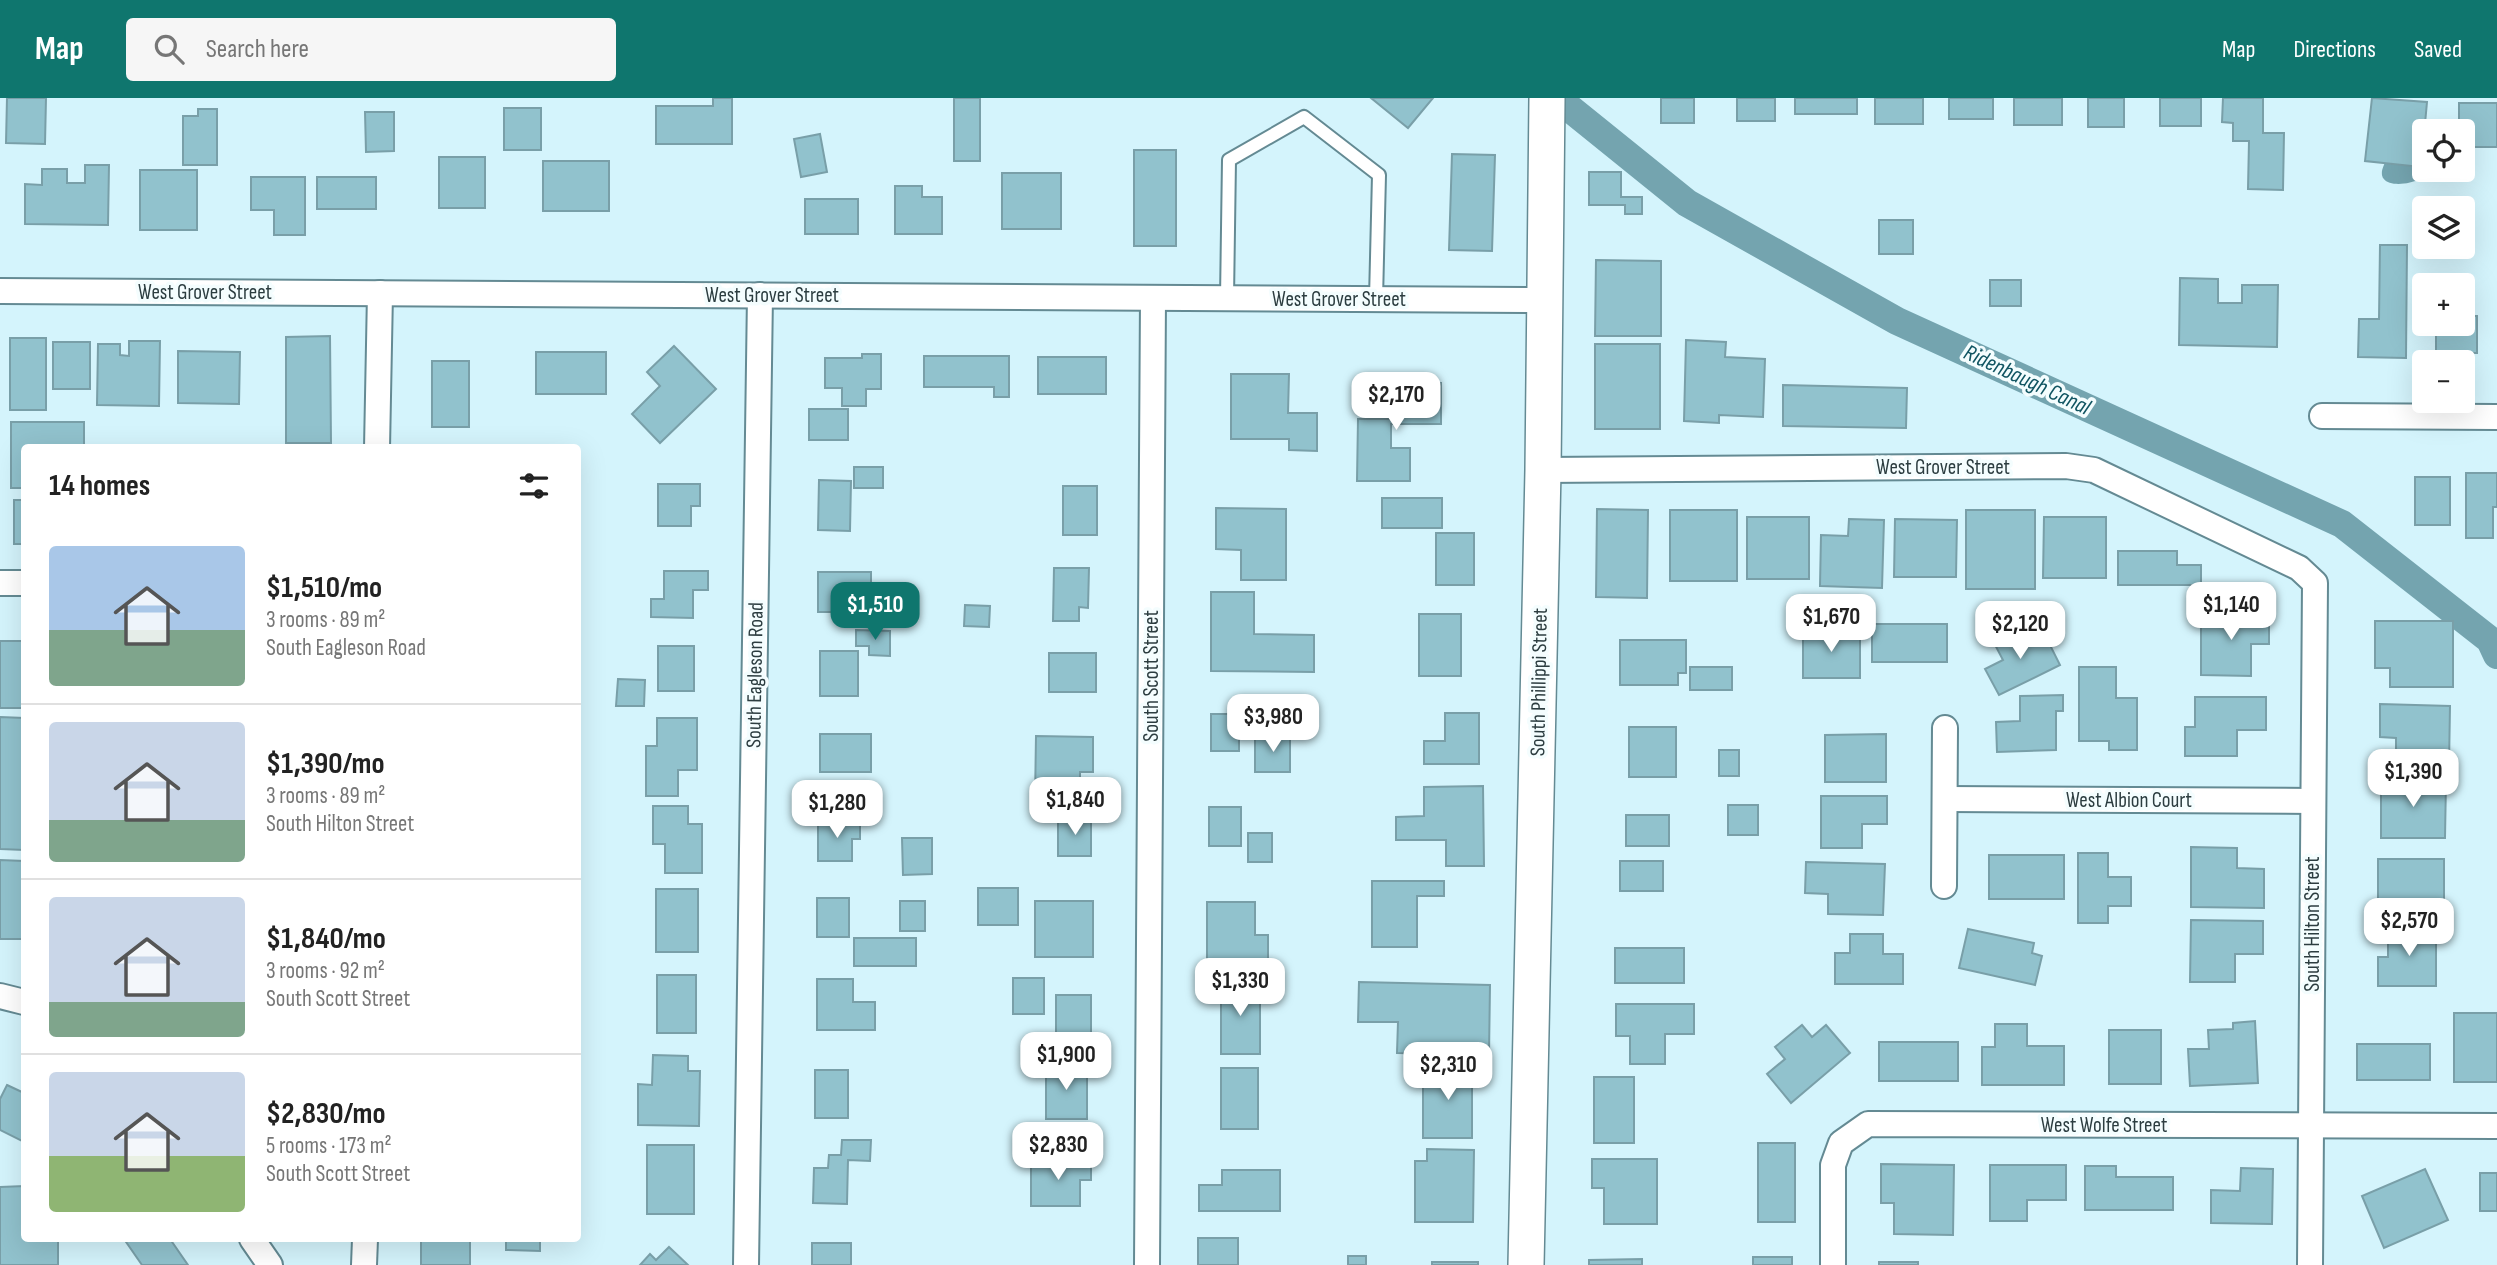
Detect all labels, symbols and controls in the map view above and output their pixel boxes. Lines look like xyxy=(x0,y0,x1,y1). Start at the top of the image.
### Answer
search box xyxy=(126,18,616,81)
text: Map xyxy=(35,29,84,69)
icon: search xyxy=(150,30,188,68)
text: Search here xyxy=(206,34,309,65)
text: Map xyxy=(2222,35,2255,64)
text: Directions xyxy=(2293,35,2376,64)
text: Saved xyxy=(2414,35,2462,64)
map controls xyxy=(2412,119,2475,413)
button: locate xyxy=(2412,119,2475,182)
button: layers xyxy=(2412,196,2475,259)
button: + xyxy=(2412,273,2475,336)
street label: West Grover Street xyxy=(138,280,272,305)
street label: West Grover Street xyxy=(705,283,839,308)
street label: West Grover Street xyxy=(1272,287,1406,312)
water label: Ridenbaugh Canal xyxy=(1959,338,2095,422)
button: − xyxy=(2412,350,2475,413)
pin: $2,170 xyxy=(1339,372,1453,432)
text: $2,170 xyxy=(1367,381,1425,409)
street label: West Grover Street xyxy=(1876,455,2010,480)
icon: filters xyxy=(515,467,553,505)
text: 14 homes xyxy=(49,468,150,504)
text: $1,510/mo xyxy=(266,570,382,606)
icon: home xyxy=(105,574,189,658)
pin: $1,510 xyxy=(818,582,932,642)
pin: $1,140 xyxy=(2174,582,2288,642)
text: $1,510 xyxy=(847,591,903,619)
text: $1,140 xyxy=(2202,591,2260,619)
pin: $1,670 xyxy=(1774,594,1888,654)
street label: South Eagleson Road xyxy=(741,602,769,748)
pin: $2,120 xyxy=(1963,602,2077,661)
text: $1,670 xyxy=(1802,603,1860,631)
text: 3 rooms · 89 m² xyxy=(266,606,385,634)
street label: South Phillippi Street xyxy=(1525,608,1553,756)
street label: South Scott Street xyxy=(1139,610,1164,742)
text: $2,120 xyxy=(1991,610,2049,638)
text: South Eagleson Road xyxy=(266,634,426,662)
pin: $3,980 xyxy=(1216,694,1330,754)
text: $3,980 xyxy=(1243,703,1303,731)
text: $1,390/mo xyxy=(266,746,385,782)
icon: home xyxy=(105,750,189,834)
pin: $1,390 xyxy=(2356,750,2470,809)
text: $1,390 xyxy=(2384,758,2442,786)
pin: $1,840 xyxy=(1018,778,1132,837)
pin: $1,280 xyxy=(780,780,894,840)
text: 3 rooms · 89 m² xyxy=(266,782,385,810)
text: $1,840 xyxy=(1045,786,1105,814)
street label: West Albion Court xyxy=(2066,788,2192,813)
text: $1,280 xyxy=(808,789,866,817)
text: South Hilton Street xyxy=(266,810,414,838)
street label: South Hilton Street xyxy=(2300,856,2325,992)
pin: $2,570 xyxy=(2352,898,2466,958)
text: $2,570 xyxy=(2380,907,2438,935)
text: $1,840/mo xyxy=(266,921,386,957)
icon: home xyxy=(105,925,189,1009)
text: 3 rooms · 92 m² xyxy=(266,957,385,985)
pin: $1,330 xyxy=(1183,958,1297,1018)
text: $1,330 xyxy=(1211,967,1269,995)
text: South Scott Street xyxy=(266,985,410,1013)
pin: $1,900 xyxy=(1009,1032,1123,1092)
text: $1,900 xyxy=(1036,1041,1096,1069)
pin: $2,310 xyxy=(1391,1042,1505,1102)
text: $2,310 xyxy=(1419,1051,1477,1079)
text: $2,830/mo xyxy=(266,1096,386,1132)
icon: home xyxy=(105,1100,189,1184)
street label: West Wolfe Street xyxy=(2041,1113,2167,1138)
pin: $2,830 xyxy=(1001,1122,1115,1182)
text: $2,830 xyxy=(1028,1131,1088,1159)
text: 5 rooms · 173 m² xyxy=(266,1132,392,1160)
text: South Scott Street xyxy=(266,1160,410,1188)

